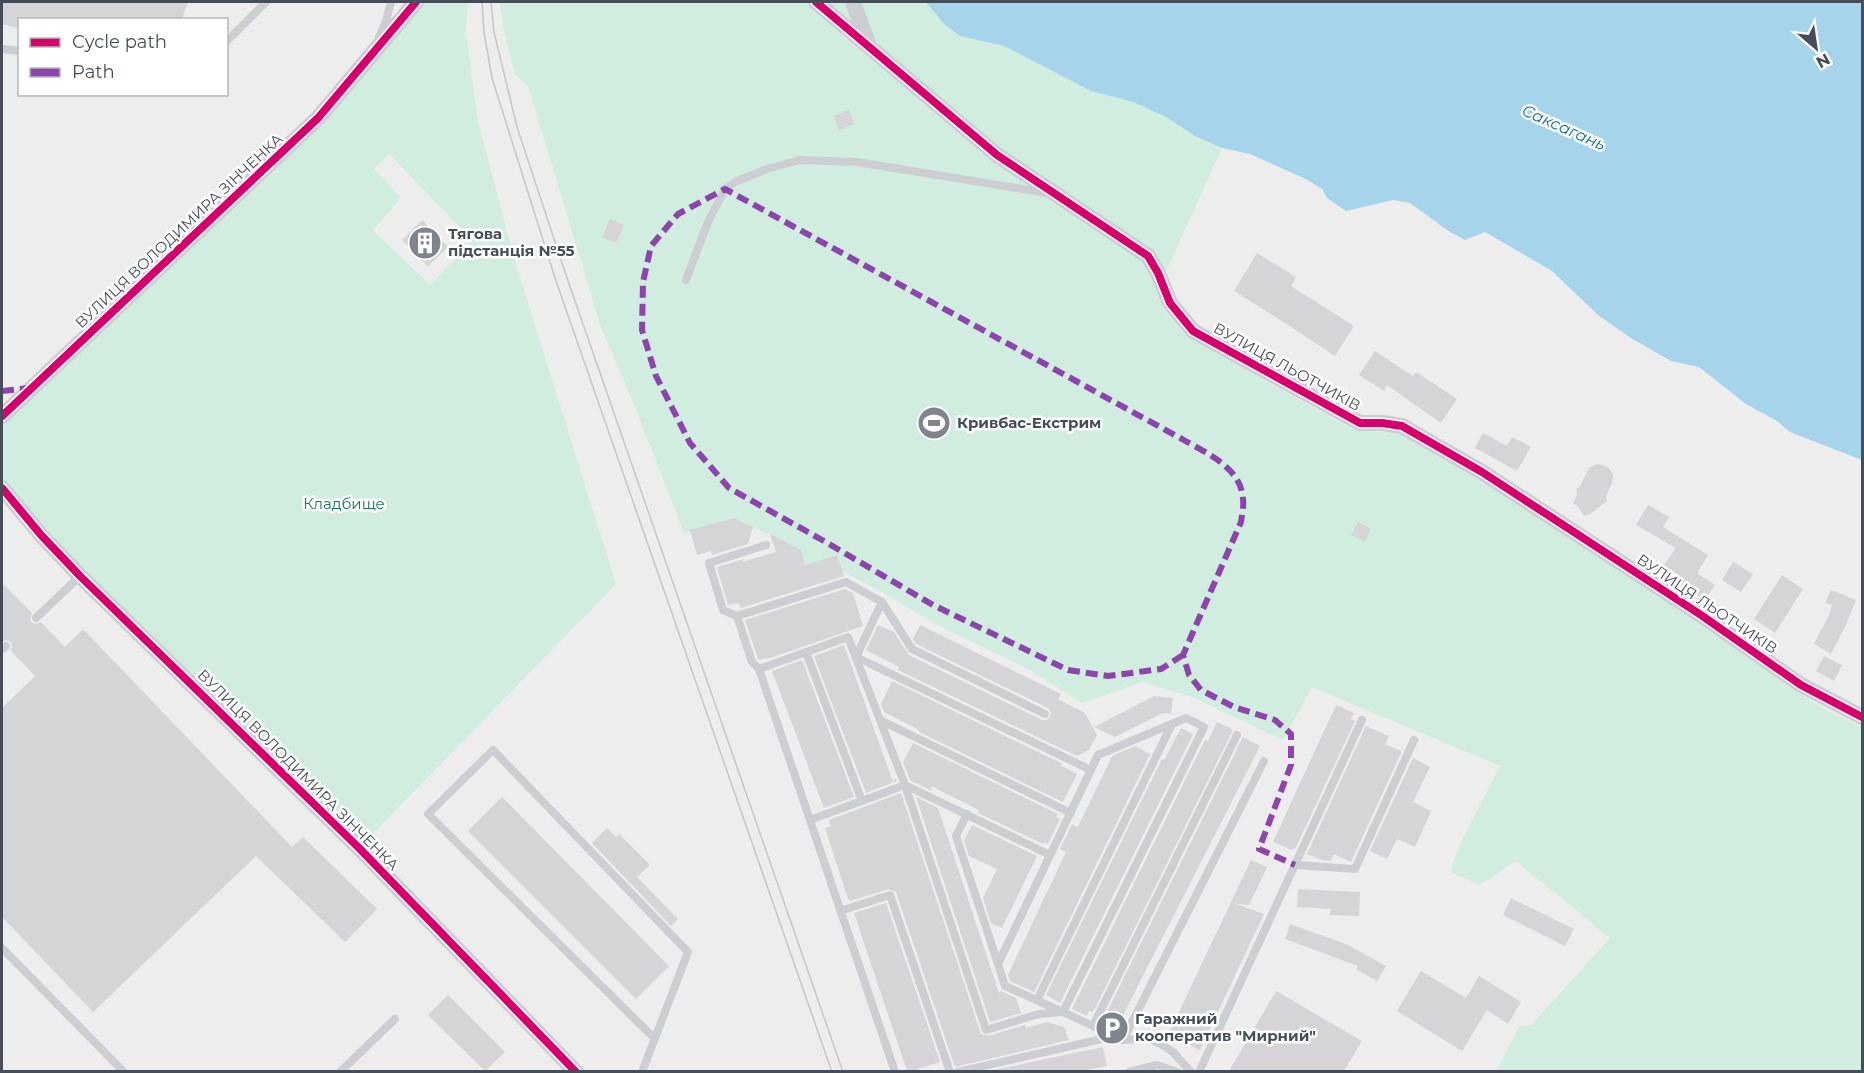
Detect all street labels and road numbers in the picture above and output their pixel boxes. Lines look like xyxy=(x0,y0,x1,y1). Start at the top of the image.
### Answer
street label: ВУЛИЦЯ ВОЛОДИМИРА ЗІНЧЕНКА xyxy=(71,129,286,332)
street label: ВУЛИЦЯ ЛЬОТЧИКІВ xyxy=(1210,318,1364,415)
street label: ВУЛИЦЯ ЛЬОТЧИКІВ xyxy=(1633,549,1781,658)
street label: ВУЛИЦЯ ВОЛОДИМИРА ЗІНЧЕНКА xyxy=(194,665,403,874)

